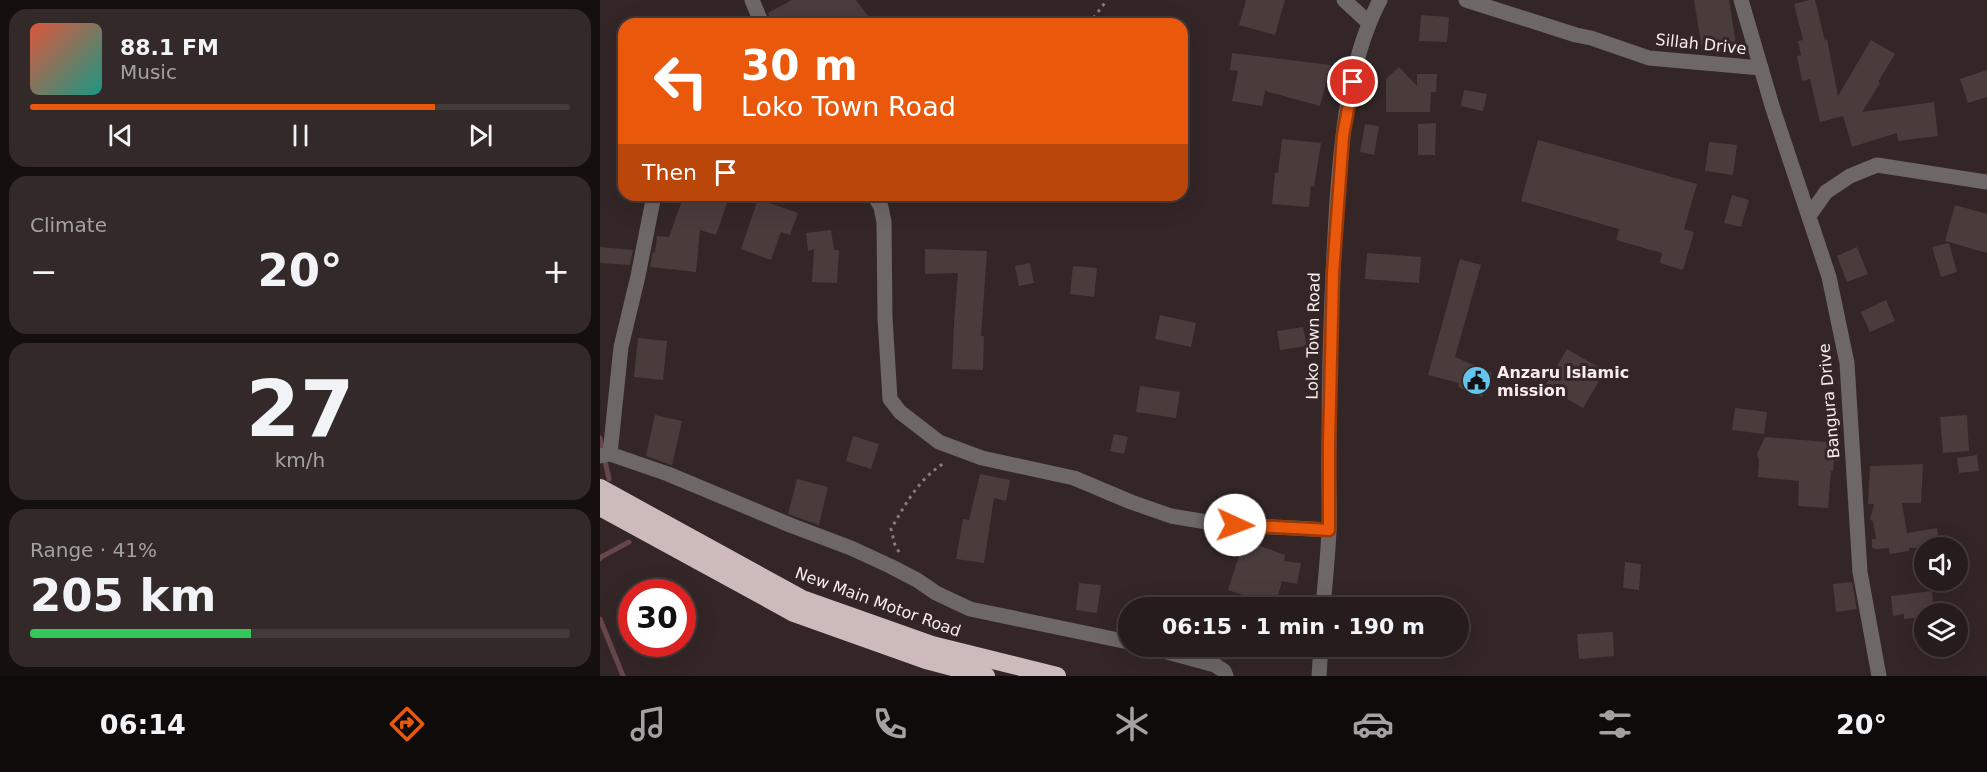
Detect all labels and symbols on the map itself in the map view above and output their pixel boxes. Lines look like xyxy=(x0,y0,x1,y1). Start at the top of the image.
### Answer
street label: Sillah Drive xyxy=(1655,30,1747,58)
pin xyxy=(1327,56,1378,107)
street label: Loko Town Road xyxy=(1302,272,1324,400)
street label: Bangura Drive xyxy=(1815,343,1843,459)
place label: Anzaru Islamic mission xyxy=(1497,363,1629,400)
public building icon: Anzaru Islamic mission xyxy=(1460,365,1492,397)
position arrow xyxy=(1203,493,1267,557)
street label: New Main Motor Road xyxy=(793,563,963,641)
speed limit sign: 30 xyxy=(618,579,696,657)

